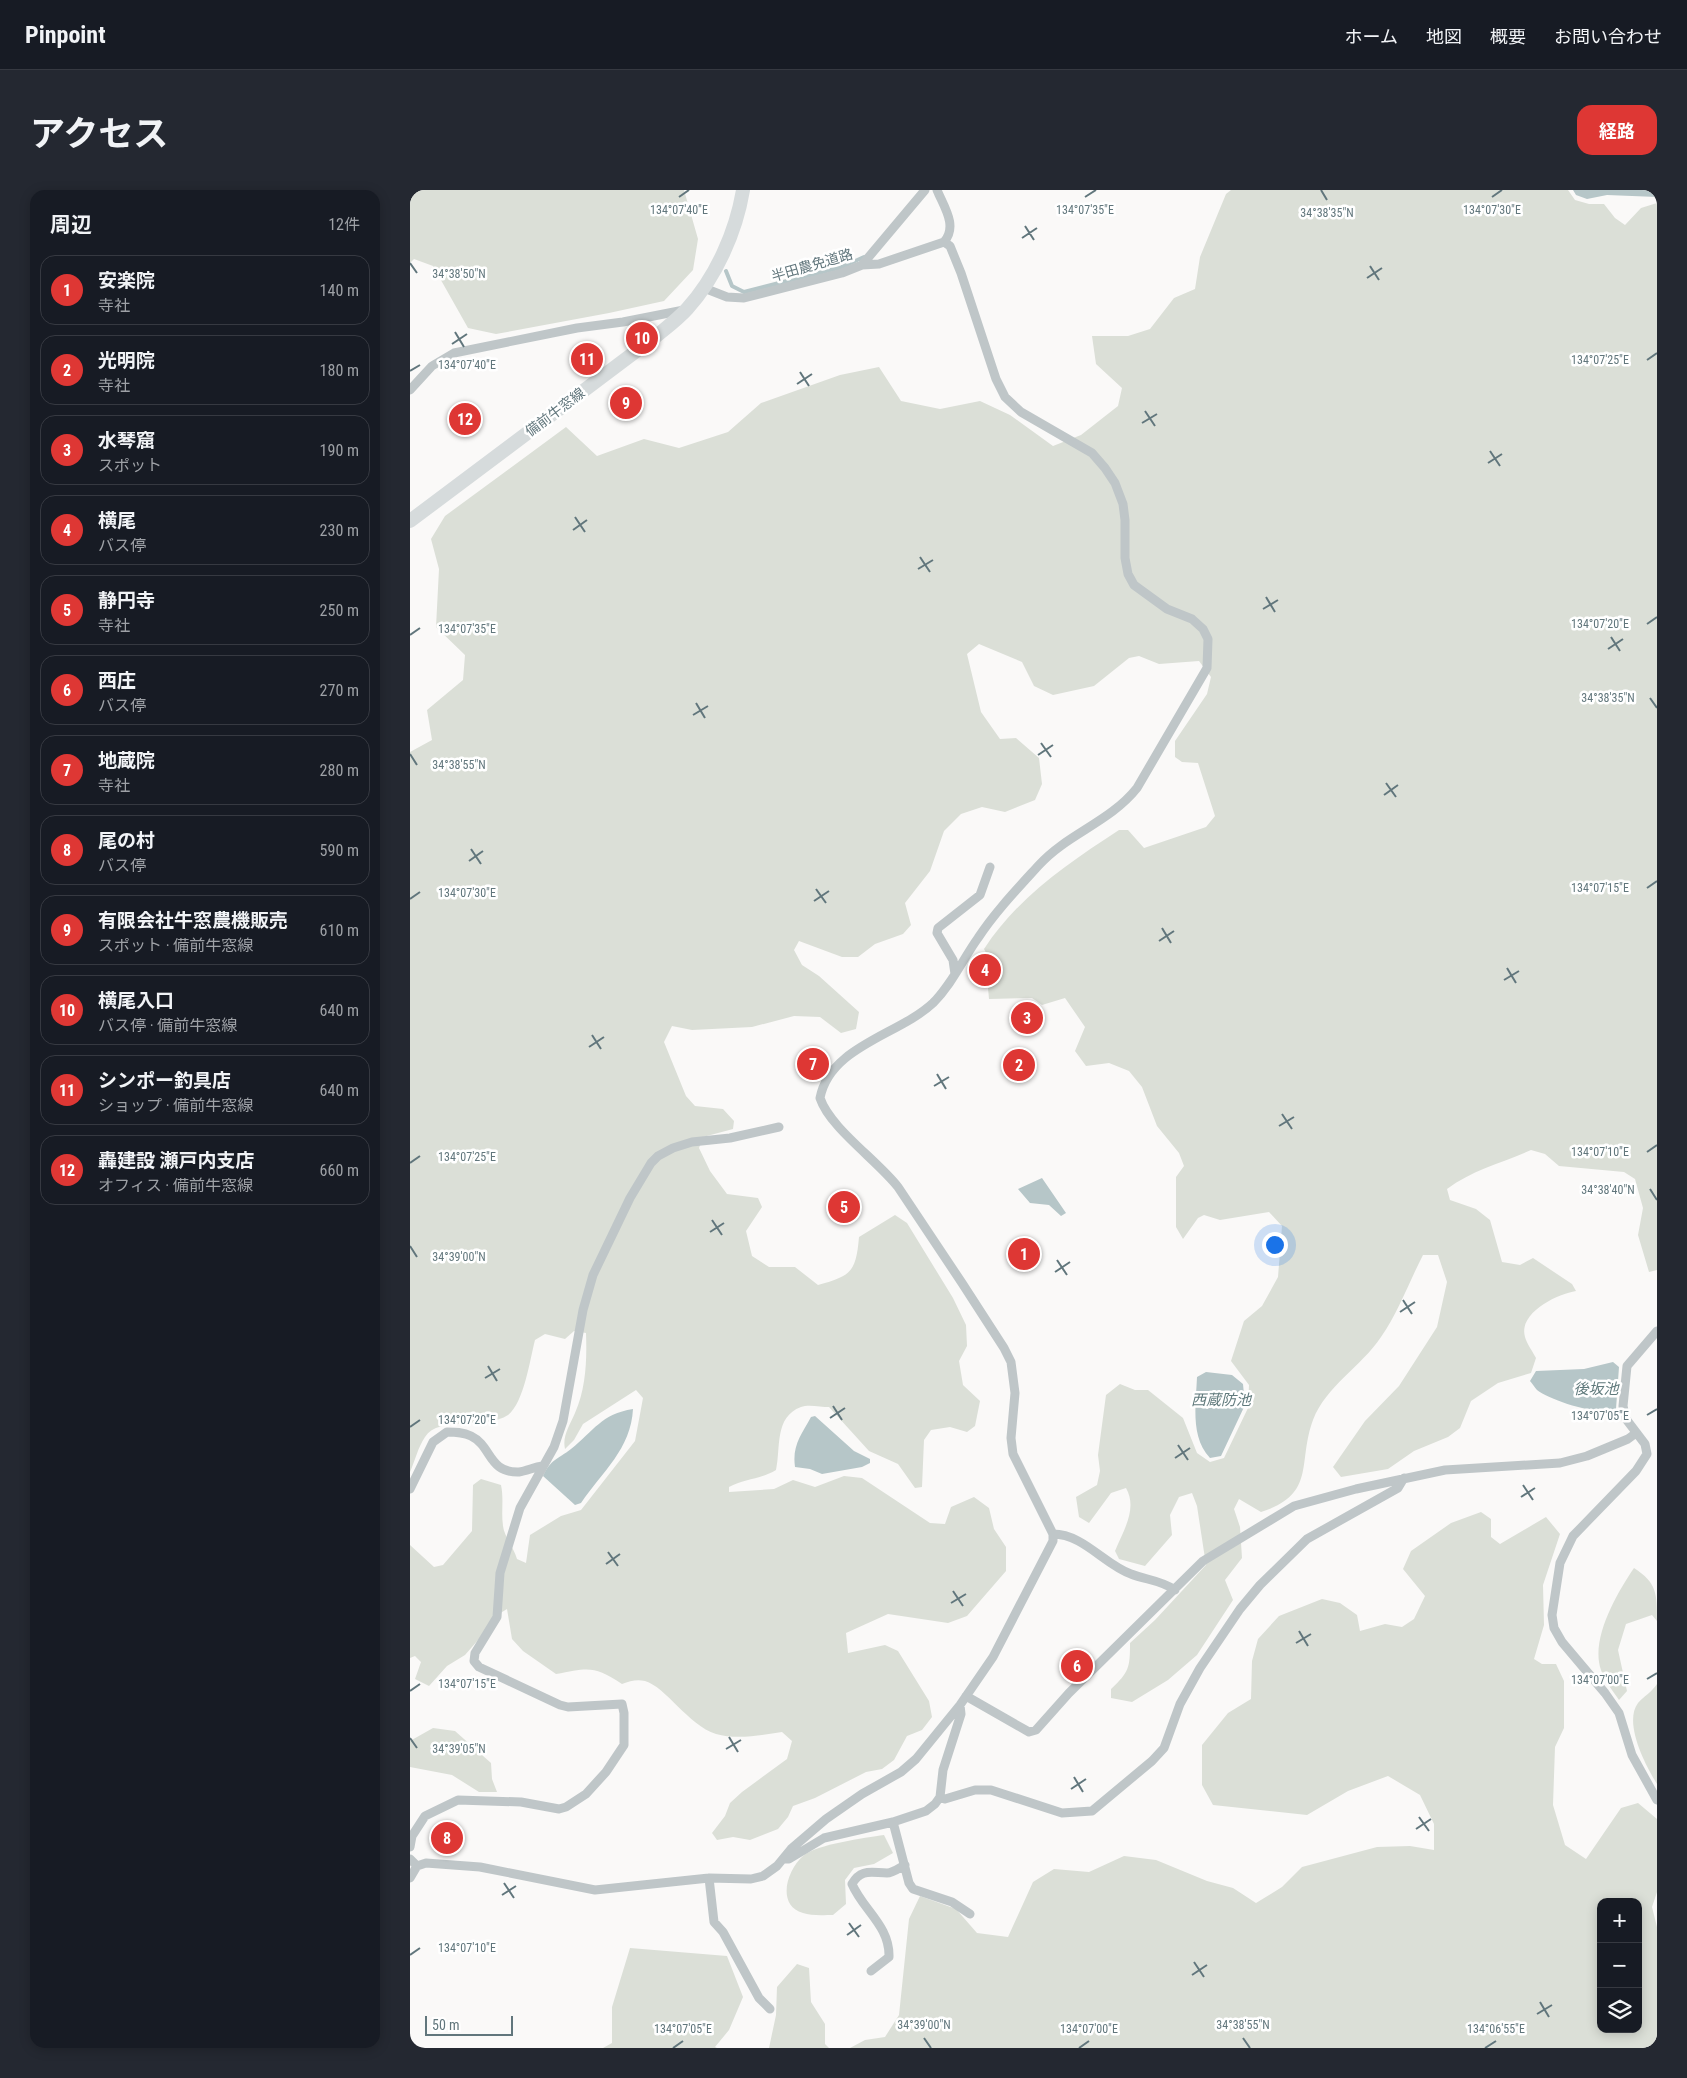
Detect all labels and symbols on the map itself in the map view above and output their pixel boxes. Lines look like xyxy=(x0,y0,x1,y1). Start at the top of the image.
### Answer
text: 134°07'40"E xyxy=(650,203,708,217)
text: 134°07'35"E xyxy=(1056,203,1114,217)
text: 134°07'30"E xyxy=(1463,203,1521,217)
text: 34°38'35"N xyxy=(1300,206,1354,220)
street label: 半田農免道路 xyxy=(769,246,855,284)
text: 34°38'50"N xyxy=(432,267,486,281)
pin: 10 xyxy=(626,319,658,357)
pin: 11 xyxy=(571,340,603,378)
text: 134°07'25"E xyxy=(1571,353,1629,367)
text: 134°07'40"E xyxy=(438,358,496,372)
pin: 9 xyxy=(610,384,642,422)
street label: 備前牛窓線 xyxy=(522,385,588,439)
pin: 12 xyxy=(449,400,481,438)
text: 134°07'20"E xyxy=(1571,617,1629,631)
text: 134°07'35"E xyxy=(438,622,496,636)
text: 34°38'35"N xyxy=(1581,691,1635,705)
text: 34°38'55"N xyxy=(432,758,486,772)
text: 134°07'15"E xyxy=(1571,881,1629,895)
text: 134°07'30"E xyxy=(438,886,496,900)
pin: 4 xyxy=(969,951,1001,989)
pin: 3 xyxy=(1011,999,1043,1037)
pin: 7 xyxy=(797,1045,829,1083)
pin: 2 xyxy=(1003,1046,1035,1084)
text: 134°07'10"E xyxy=(1571,1145,1629,1159)
text: 134°07'25"E xyxy=(438,1150,496,1164)
text: 34°38'40"N xyxy=(1581,1183,1635,1197)
pin: 5 xyxy=(828,1188,860,1226)
your location xyxy=(1262,1232,1288,1258)
pin: 1 xyxy=(1008,1235,1040,1273)
text: 34°39'00"N xyxy=(432,1250,486,1264)
water label: 後坂池 xyxy=(1573,1380,1620,1398)
water label: 西蔵防池 xyxy=(1191,1391,1253,1409)
text: 134°07'05"E xyxy=(1571,1409,1629,1423)
text: 134°07'20"E xyxy=(438,1413,496,1427)
pin: 6 xyxy=(1061,1647,1093,1685)
text: 134°07'00"E xyxy=(1571,1673,1629,1687)
text: 134°07'15"E xyxy=(438,1677,496,1691)
text: 34°39'05"N xyxy=(432,1742,486,1756)
pin: 8 xyxy=(431,1819,463,1857)
text: 134°07'10"E xyxy=(438,1941,496,1955)
scale bar xyxy=(425,2013,512,2036)
text: 34°39'00"N xyxy=(897,2018,951,2032)
text: 34°38'55"N xyxy=(1216,2018,1270,2032)
text: 134°07'05"E xyxy=(654,2022,712,2036)
text: 134°07'00"E xyxy=(1060,2022,1118,2036)
text: 134°06'55"E xyxy=(1467,2022,1525,2036)

